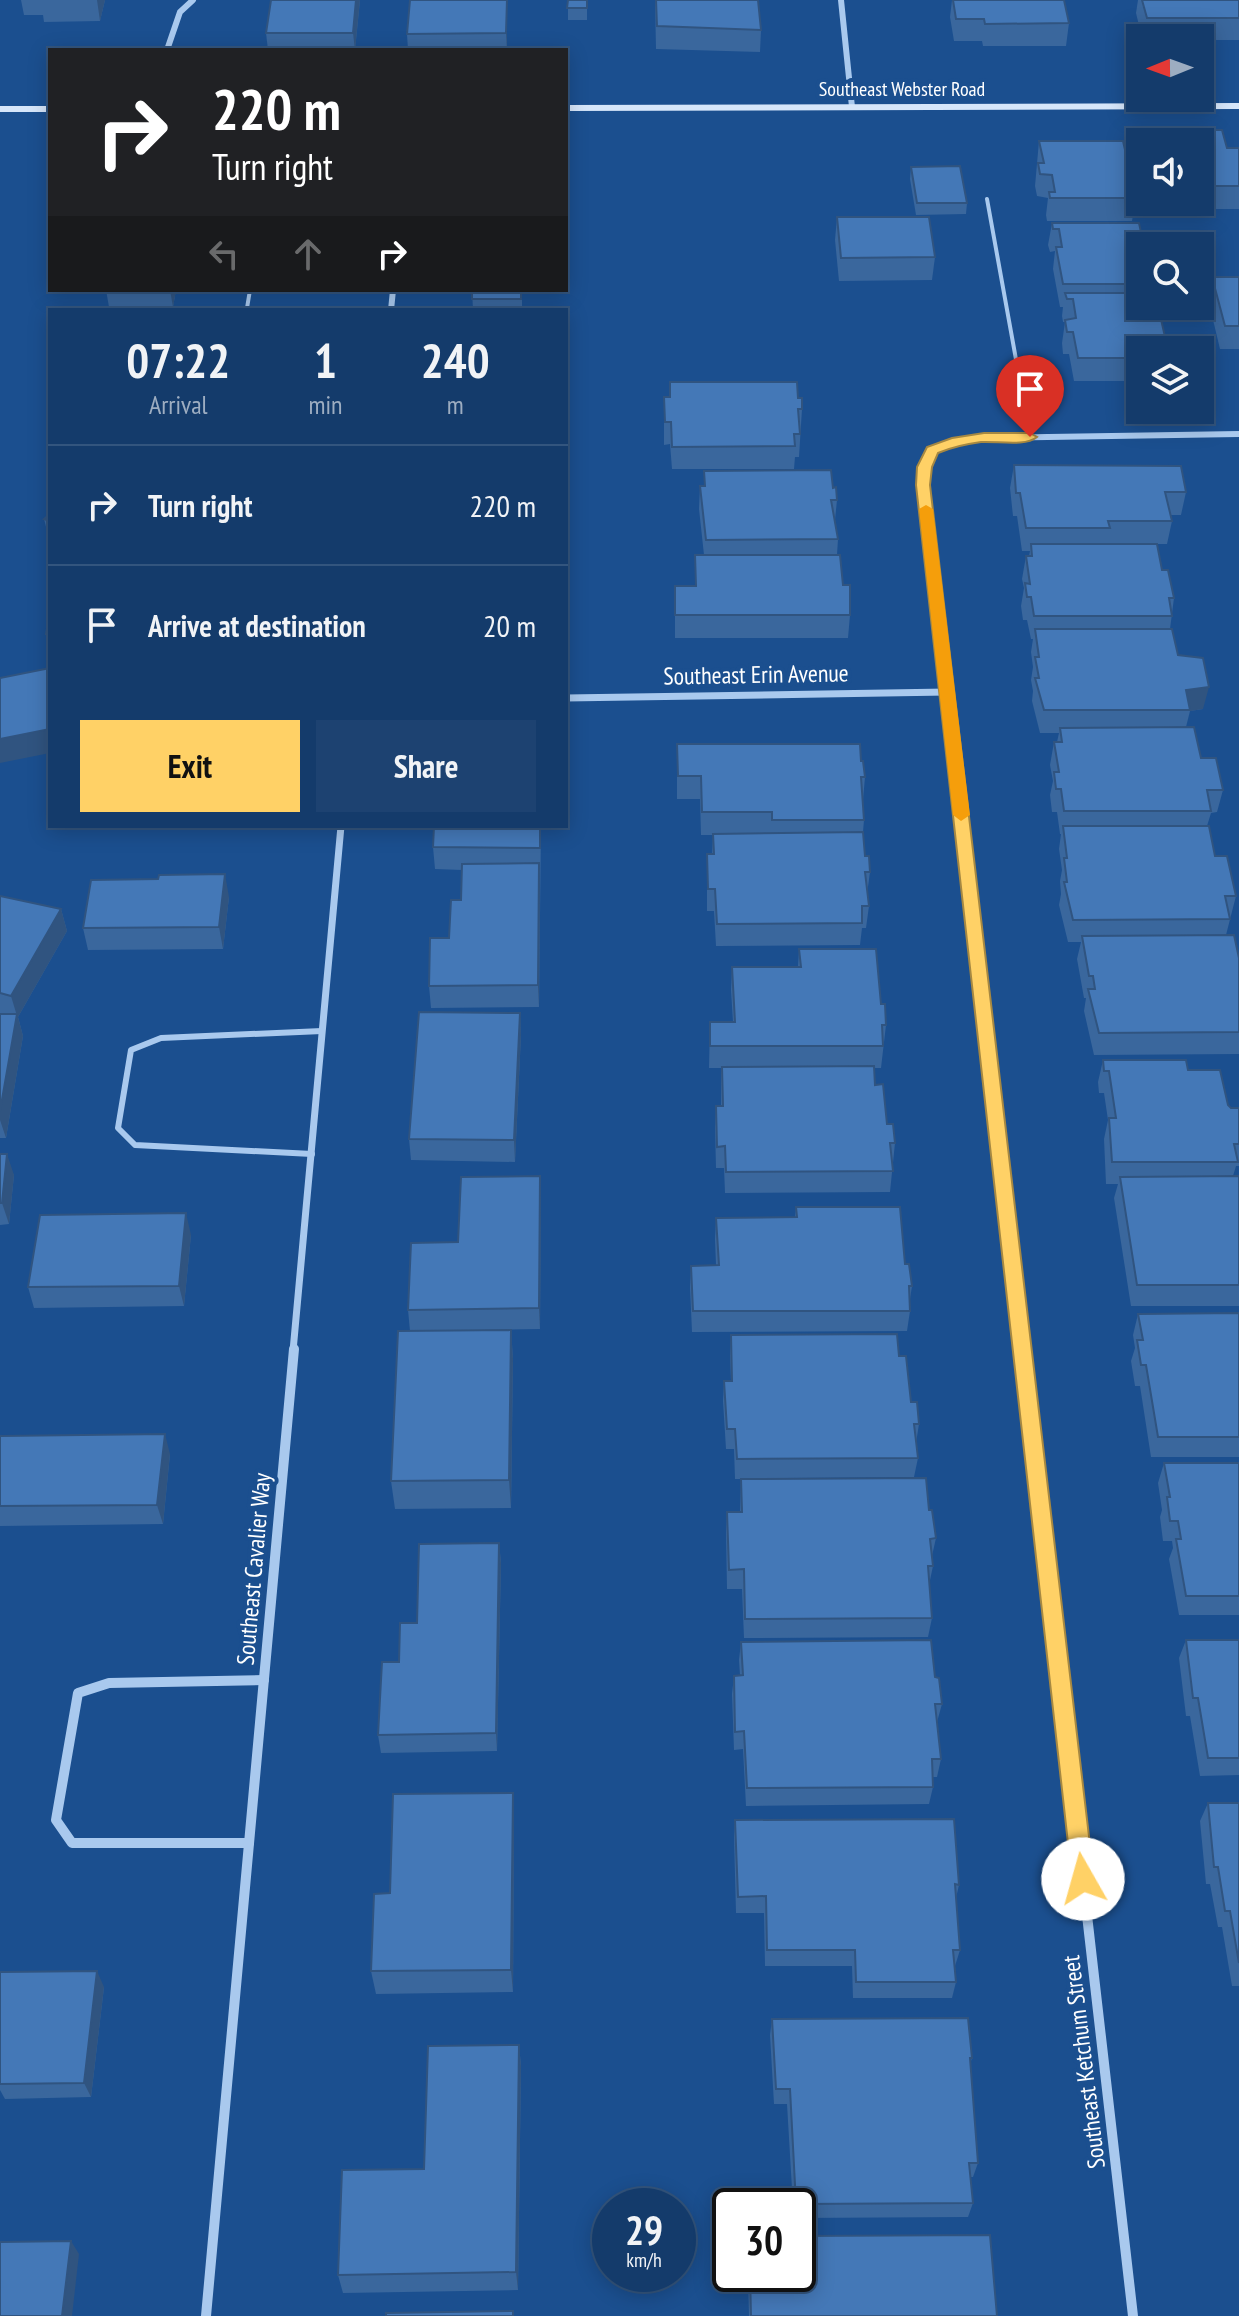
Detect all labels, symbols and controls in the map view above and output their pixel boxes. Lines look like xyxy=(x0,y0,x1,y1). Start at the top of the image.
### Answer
north arrow xyxy=(1126,24,1214,112)
map controls xyxy=(1126,24,1214,424)
text: 220 m xyxy=(212,73,341,145)
street label: Southeast Webster Road xyxy=(819,76,985,102)
icon: right xyxy=(80,80,184,184)
button: sound xyxy=(1126,128,1214,216)
text: Turn right xyxy=(212,143,333,190)
icon: left xyxy=(202,232,246,276)
icon: ahead xyxy=(286,232,330,276)
icon: right xyxy=(370,232,414,276)
button: search xyxy=(1126,232,1214,320)
text: 07:22 xyxy=(126,329,230,391)
text: 1 xyxy=(314,329,337,391)
text: 240 xyxy=(421,329,490,391)
button: layers xyxy=(1126,336,1214,424)
pin xyxy=(996,355,1064,437)
icon: arrive xyxy=(1008,367,1052,411)
text: Arrival xyxy=(149,388,208,421)
text: min xyxy=(308,388,342,421)
text: m xyxy=(447,388,464,421)
icon: right xyxy=(80,483,124,527)
text: Turn right xyxy=(148,486,252,525)
text: 220 m xyxy=(470,486,536,525)
icon: arrive xyxy=(80,603,124,647)
text: Arrive at destination xyxy=(148,606,366,645)
text: 20 m xyxy=(483,606,536,645)
street label: Southeast Erin Avenue xyxy=(663,657,849,692)
button: Exit xyxy=(80,720,300,812)
button: Share xyxy=(316,720,536,812)
street label: Southeast Cavalier Way xyxy=(230,1472,277,1666)
position arrow xyxy=(1041,1837,1125,1921)
street label: Southeast Ketchum Street xyxy=(1055,1953,1112,2170)
speed limit sign: 30 xyxy=(712,2188,816,2292)
text: 29 xyxy=(625,2204,663,2256)
text: km/h xyxy=(626,2247,662,2273)

